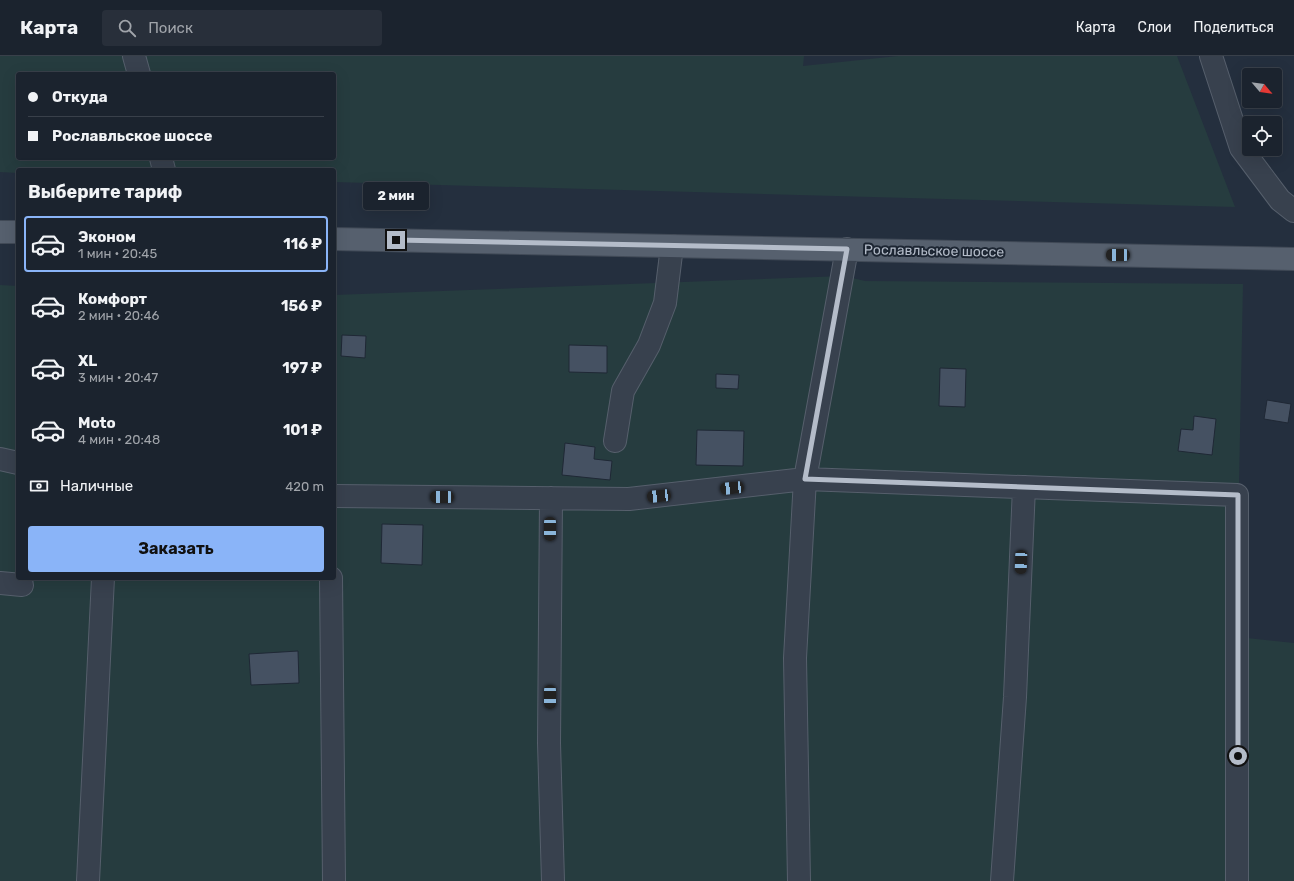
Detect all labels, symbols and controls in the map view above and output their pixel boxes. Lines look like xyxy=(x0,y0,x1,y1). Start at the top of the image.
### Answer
search box xyxy=(102,10,382,46)
text: Карта xyxy=(20,16,78,39)
icon: search xyxy=(116,17,138,39)
text: Поиск xyxy=(148,19,193,37)
text: Карта xyxy=(1076,19,1116,36)
text: Слои xyxy=(1138,19,1172,36)
text: Поделиться xyxy=(1194,19,1274,36)
north arrow xyxy=(1242,68,1282,108)
map controls xyxy=(1242,68,1282,156)
text: Откуда xyxy=(52,88,108,106)
button: locate xyxy=(1242,116,1282,156)
text: Рославльское шоссе xyxy=(52,127,212,145)
text: Выберите тариф xyxy=(28,181,182,203)
callout: 2 мин xyxy=(363,182,429,210)
text: 2 мин xyxy=(377,188,415,203)
icon: car xyxy=(30,226,66,262)
text: Эконом xyxy=(78,228,136,246)
route end xyxy=(387,231,405,249)
text: 116 ₽ xyxy=(283,235,322,253)
street label: Рославльское шоссе xyxy=(864,241,1004,261)
text: 1 мин · 20:45 xyxy=(78,246,157,261)
car xyxy=(1106,249,1130,261)
icon: car xyxy=(30,288,66,324)
text: Комфорт xyxy=(78,290,147,308)
text: 156 ₽ xyxy=(281,297,322,315)
text: 2 мин · 20:46 xyxy=(78,308,159,323)
icon: car xyxy=(30,350,66,386)
text: XL xyxy=(78,352,97,370)
text: 197 ₽ xyxy=(282,359,322,377)
text: 3 мин · 20:47 xyxy=(78,370,158,385)
icon: car xyxy=(30,412,66,448)
text: Moto xyxy=(78,414,116,432)
text: 101 ₽ xyxy=(283,421,322,439)
text: 4 мин · 20:48 xyxy=(78,432,160,447)
icon: cash xyxy=(28,475,50,497)
text: Наличные xyxy=(60,477,133,495)
text: 420 m xyxy=(285,479,324,494)
car xyxy=(719,481,745,495)
car xyxy=(646,489,672,503)
car xyxy=(430,491,454,503)
car xyxy=(544,517,556,541)
button: Заказать xyxy=(28,526,324,572)
car xyxy=(1015,550,1027,574)
car xyxy=(544,685,556,709)
route start xyxy=(1229,747,1247,765)

